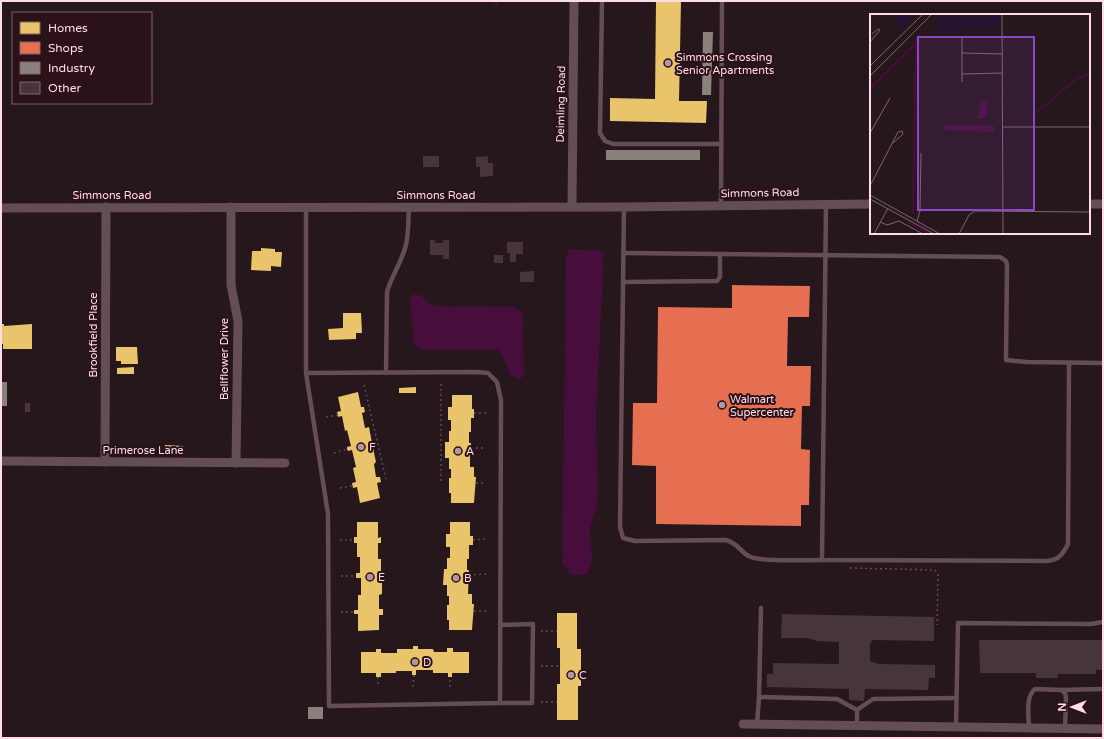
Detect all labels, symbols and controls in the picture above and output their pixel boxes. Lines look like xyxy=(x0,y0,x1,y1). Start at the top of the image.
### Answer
legend xyxy=(12,12,152,104)
inset map xyxy=(870,14,1090,234)
text: Homes xyxy=(48,21,88,35)
text: Shops xyxy=(48,41,83,55)
place label: Simmons Crossing Senior Apartments xyxy=(676,51,774,77)
marker: Simmons Crossing Senior Apartments xyxy=(663,58,673,68)
text: Industry xyxy=(48,61,95,75)
street label: Deimling Road xyxy=(554,65,568,142)
text: Other xyxy=(48,81,81,95)
street label: Simmons Road xyxy=(720,186,800,200)
street label: Simmons Road xyxy=(73,189,151,202)
street label: Simmons Road xyxy=(397,189,475,202)
street label: Brookfield Place xyxy=(87,292,100,378)
street label: Bellflower Drive xyxy=(218,318,231,400)
place label: Walmart Supercenter xyxy=(730,393,795,419)
marker: Walmart Supercenter xyxy=(717,400,727,410)
place label: F xyxy=(369,441,376,454)
marker: F xyxy=(356,442,366,452)
street label: Primerose Lane xyxy=(102,444,184,457)
place label: A xyxy=(466,445,474,458)
marker: A xyxy=(453,446,463,456)
place label: E xyxy=(378,571,385,584)
marker: E xyxy=(365,572,375,582)
place label: B xyxy=(464,572,472,585)
marker: B xyxy=(451,573,461,583)
place label: D xyxy=(423,656,431,669)
marker: D xyxy=(410,657,420,667)
place label: C xyxy=(579,669,587,682)
marker: C xyxy=(566,670,576,680)
north arrow xyxy=(1052,687,1092,727)
text: N xyxy=(1056,703,1069,711)

